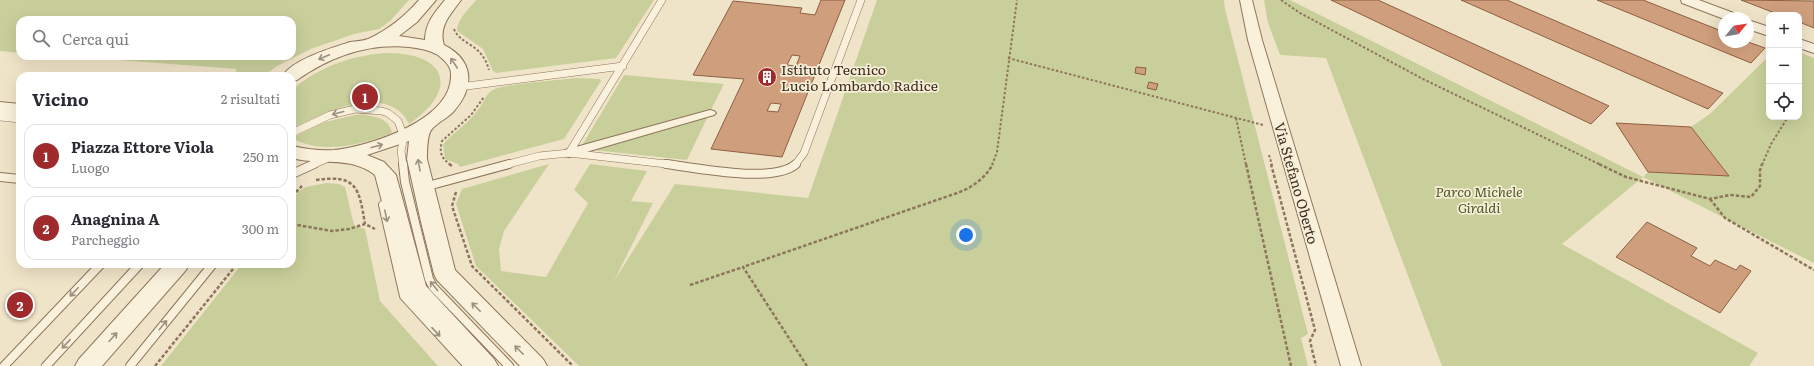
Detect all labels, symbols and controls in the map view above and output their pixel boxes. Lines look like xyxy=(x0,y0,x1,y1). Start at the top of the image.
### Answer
north arrow xyxy=(1718,12,1754,48)
map controls xyxy=(1766,12,1802,120)
button: + xyxy=(1766,12,1802,48)
search box xyxy=(16,16,296,60)
icon: search xyxy=(30,27,52,49)
text: Cerca qui xyxy=(62,27,129,50)
button: − xyxy=(1766,48,1802,84)
one-way arrow xyxy=(319,54,331,61)
one-way arrow xyxy=(450,57,459,68)
place label: Istituto Tecnico Lucio Lombardo Radice xyxy=(781,59,938,95)
building icon: Istituto Tecnico Lucio Lombardo Radice xyxy=(756,66,778,88)
pin: 1 xyxy=(352,82,378,112)
button: locate xyxy=(1766,84,1802,120)
text: Vicino xyxy=(32,86,89,111)
text: 2 risultati xyxy=(221,89,280,108)
one-way arrow xyxy=(332,110,345,117)
street label: Via Stefano Oberto xyxy=(1270,120,1324,246)
text: Piazza Ettore Viola xyxy=(71,135,214,158)
one-way arrow xyxy=(370,141,383,149)
text: 1 xyxy=(43,147,49,166)
text: 250 m xyxy=(243,147,279,166)
text: Luogo xyxy=(71,158,110,177)
one-way arrow xyxy=(414,159,422,172)
park label: Parco Michele Giraldi xyxy=(1435,181,1523,217)
text: Anagnina A xyxy=(71,207,160,230)
one-way arrow xyxy=(382,210,390,223)
text: 2 xyxy=(43,219,49,238)
text: 300 m xyxy=(242,219,279,238)
your location xyxy=(956,225,976,245)
text: Parcheggio xyxy=(71,230,140,249)
one-way arrow xyxy=(430,281,438,292)
one-way arrow xyxy=(69,287,78,297)
pin: 2 xyxy=(7,290,33,320)
one-way arrow xyxy=(471,302,481,312)
one-way arrow xyxy=(159,319,168,330)
one-way arrow xyxy=(432,327,441,337)
one-way arrow xyxy=(108,332,117,342)
one-way arrow xyxy=(61,339,71,349)
one-way arrow xyxy=(514,346,524,355)

